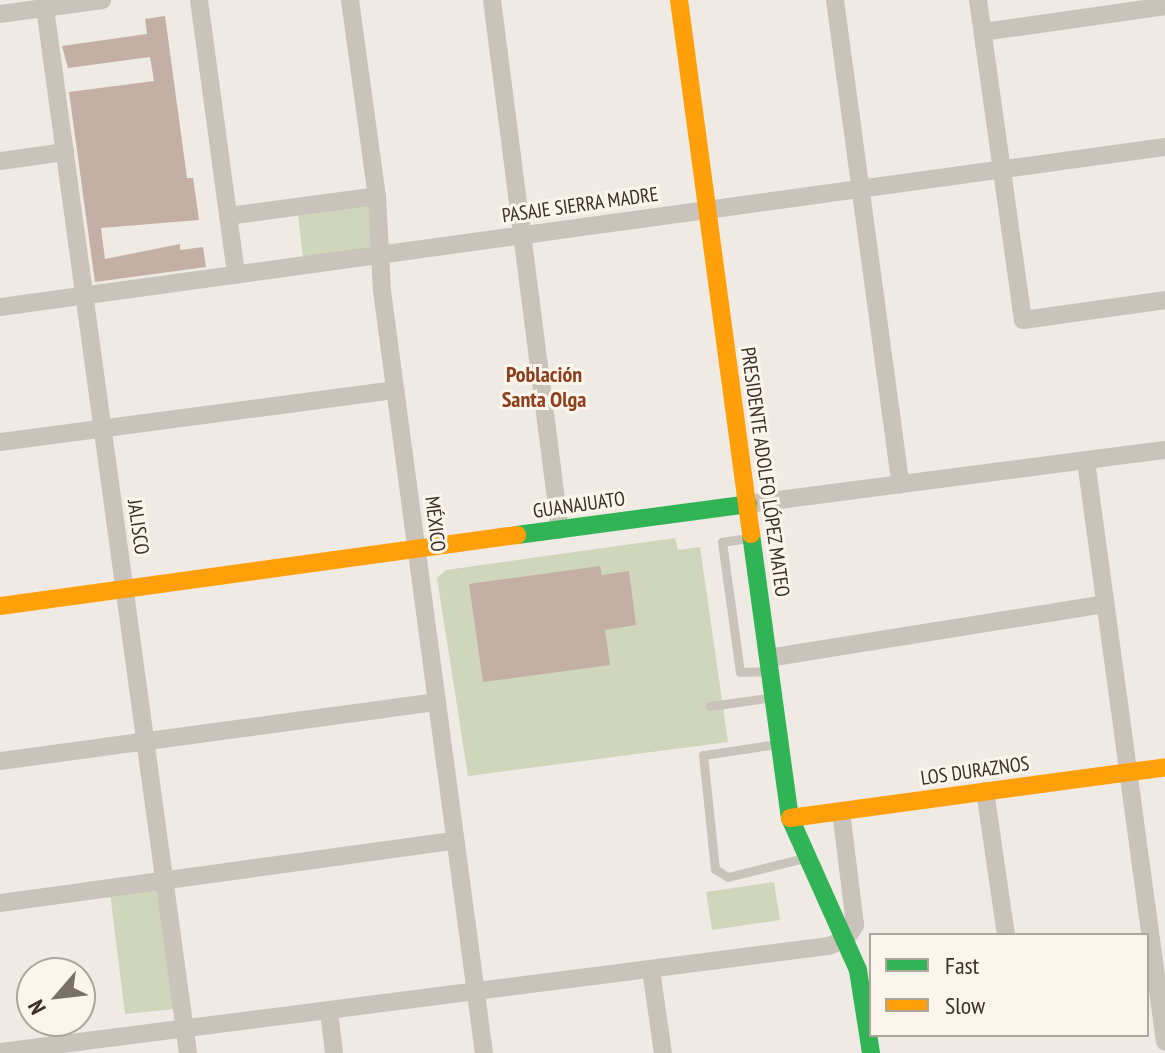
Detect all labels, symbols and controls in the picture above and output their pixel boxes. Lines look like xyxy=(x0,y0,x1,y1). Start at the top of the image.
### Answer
street label: PASAJE SIERRA MADRE xyxy=(500,182,660,228)
street label: PRESIDENTE ADOLFO LÓPEZ MATEO xyxy=(736,345,794,599)
district label: Población Santa Olga xyxy=(502,361,586,412)
street label: GUANAJUATO xyxy=(531,487,627,523)
street label: MÉXICO xyxy=(420,495,450,553)
street label: JALISCO xyxy=(122,498,154,556)
street label: LOS DURAZNOS xyxy=(919,752,1031,790)
legend xyxy=(869,933,1149,1037)
text: Fast xyxy=(945,950,979,981)
north arrow xyxy=(16,957,96,1037)
text: Slow xyxy=(945,990,985,1021)
text: N xyxy=(21,996,52,1019)

